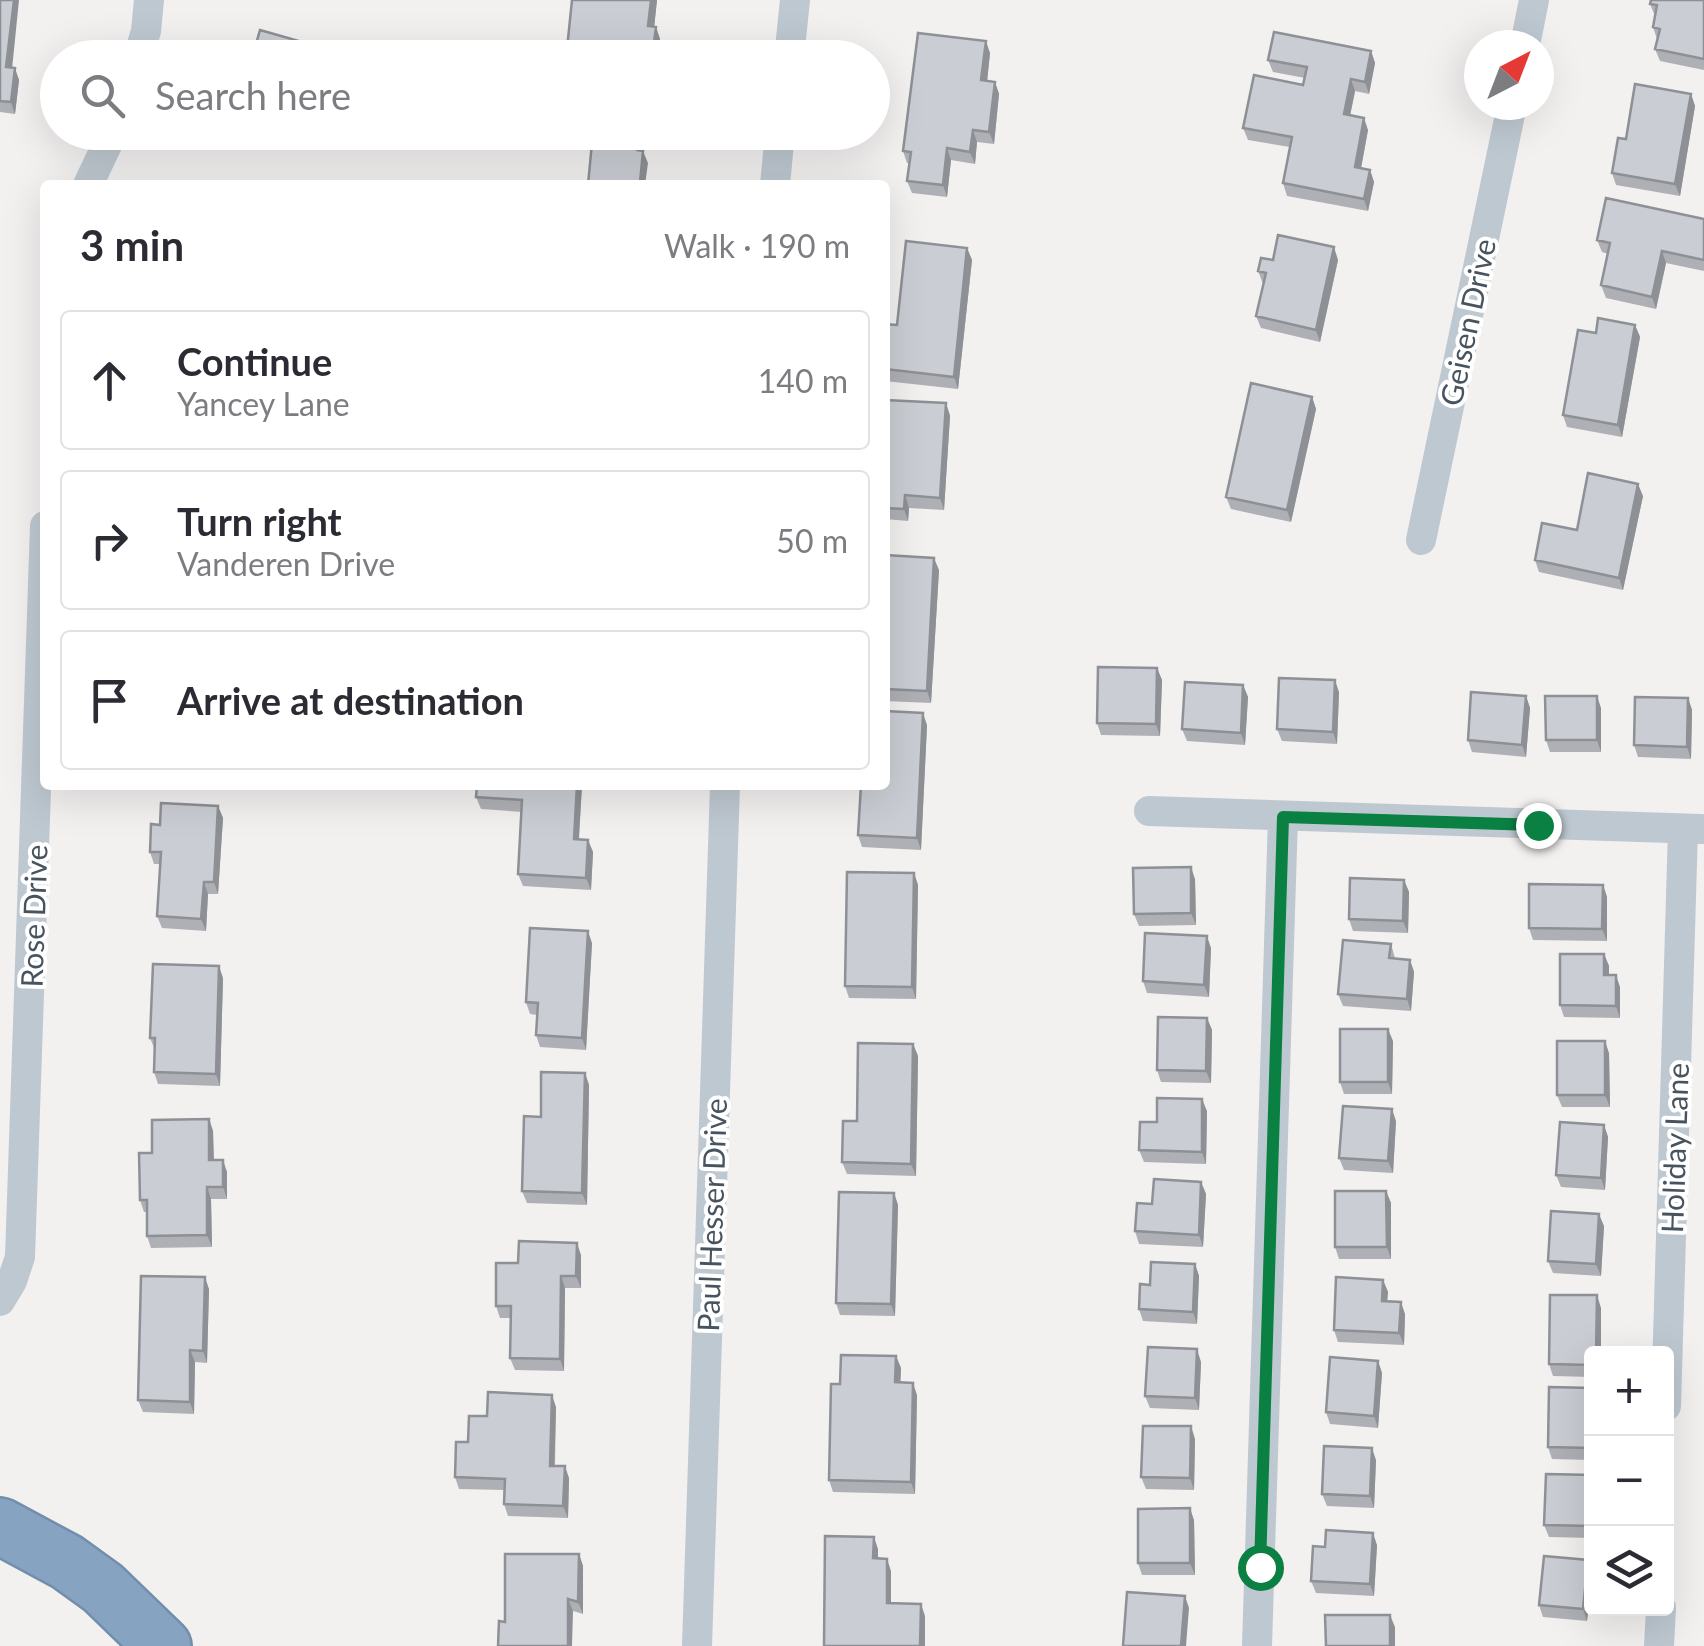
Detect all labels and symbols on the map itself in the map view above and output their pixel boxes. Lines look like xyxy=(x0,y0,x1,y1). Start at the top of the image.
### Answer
north arrow xyxy=(1464,30,1554,120)
street label: Geisen Drive xyxy=(1432,235,1502,409)
route end xyxy=(1516,803,1562,849)
street label: Rose Drive xyxy=(13,844,53,988)
street label: Holiday Lane xyxy=(1653,1062,1695,1234)
street label: Paul Hesser Drive xyxy=(689,1098,733,1332)
route start xyxy=(1238,1545,1284,1591)

